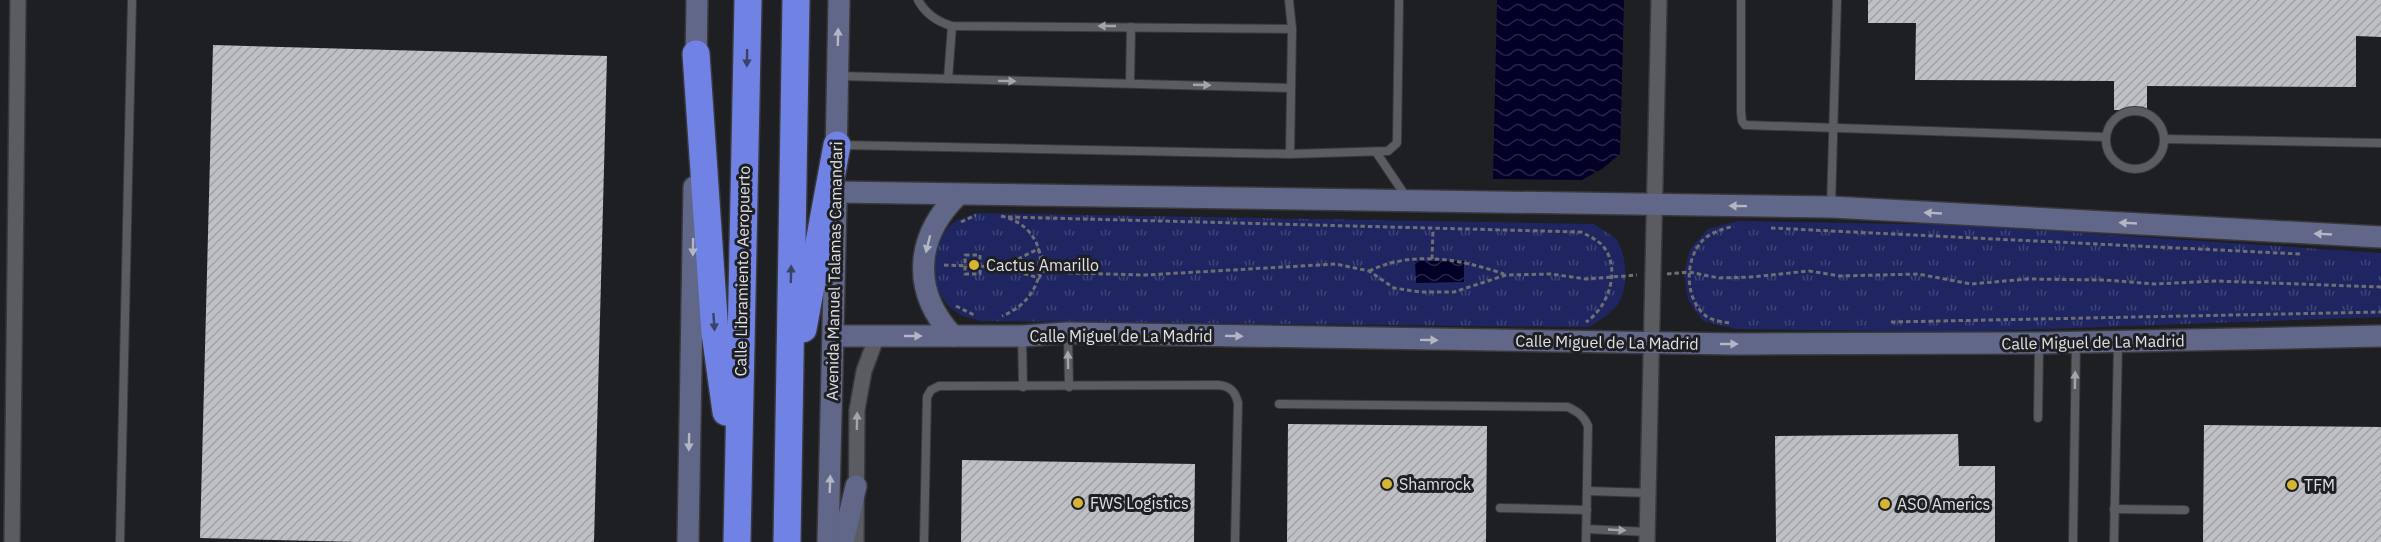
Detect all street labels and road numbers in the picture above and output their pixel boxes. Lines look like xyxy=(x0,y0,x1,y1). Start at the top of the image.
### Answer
street label: Avenida Manuel Talamas Camandari xyxy=(822,141,846,401)
street label: Calle Libramiento Aeropuerto xyxy=(730,165,754,377)
street label: Calle Miguel de La Madrid xyxy=(1029,326,1213,346)
street label: Calle Miguel de La Madrid xyxy=(1515,330,1699,354)
street label: Calle Miguel de La Madrid xyxy=(2001,330,2185,354)

